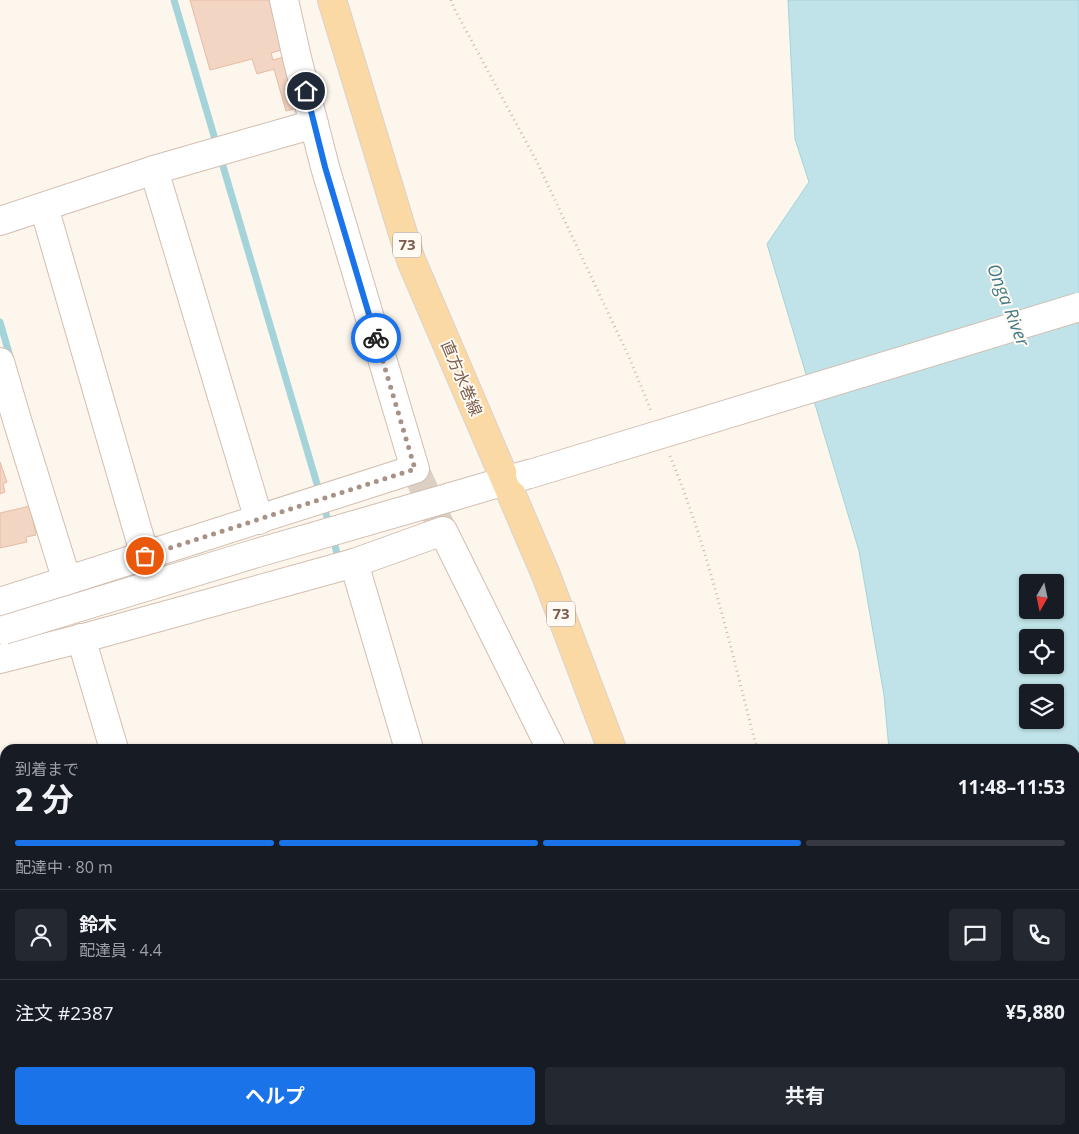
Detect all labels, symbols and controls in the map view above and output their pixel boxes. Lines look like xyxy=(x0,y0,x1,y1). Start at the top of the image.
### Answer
pin xyxy=(285,70,327,112)
icon: home xyxy=(292,77,320,105)
road number: 73 xyxy=(393,232,421,258)
water label: Onga River xyxy=(982,260,1036,350)
courier xyxy=(351,313,401,363)
icon: bike xyxy=(362,324,390,352)
street label: 直方水巻線 xyxy=(436,337,488,419)
pin xyxy=(124,535,166,577)
icon: bag xyxy=(131,542,159,570)
north arrow xyxy=(1019,574,1064,619)
map controls xyxy=(1019,574,1064,729)
road number: 73 xyxy=(547,602,575,626)
button: locate xyxy=(1019,629,1064,674)
button: layers xyxy=(1019,684,1064,729)
text: 到着まで xyxy=(15,758,79,780)
text: 11:48–11:53 xyxy=(958,774,1065,800)
text: 2 分 xyxy=(15,777,74,820)
text: 配達中 · 80 m xyxy=(15,856,113,878)
button: person xyxy=(15,909,67,961)
button: chat xyxy=(949,909,1001,961)
button: phone xyxy=(1013,909,1065,961)
text: 鈴木 xyxy=(79,911,117,937)
text: 配達員 · 4.4 xyxy=(79,939,162,961)
text: ¥5,880 xyxy=(1005,999,1065,1025)
text: 注文 #2387 xyxy=(15,1000,114,1026)
button: ヘルプ xyxy=(15,1067,535,1125)
button: 共有 xyxy=(545,1067,1065,1125)

